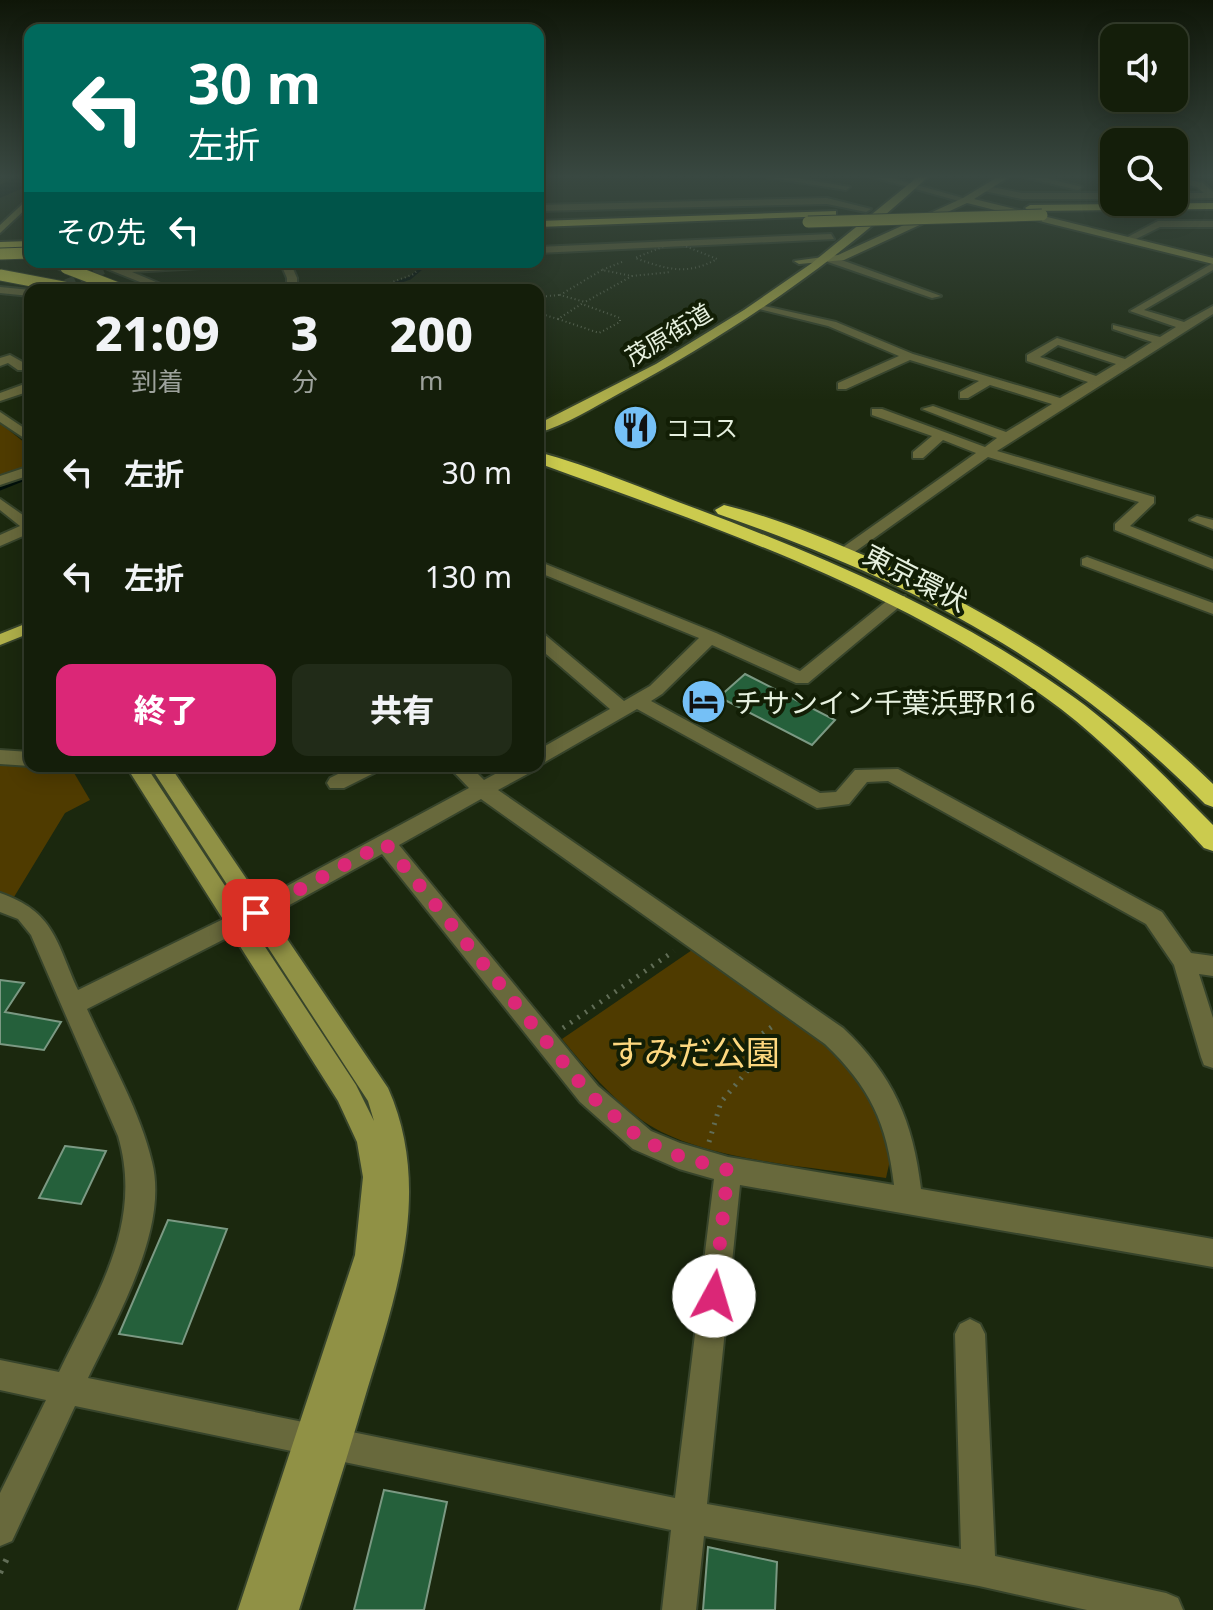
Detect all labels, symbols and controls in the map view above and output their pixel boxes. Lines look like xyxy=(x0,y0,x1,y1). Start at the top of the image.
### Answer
map controls xyxy=(1100,24,1188,216)
button: sound xyxy=(1100,24,1188,112)
text: 30 m xyxy=(188,44,321,120)
icon: left xyxy=(56,56,160,160)
text: 左折 xyxy=(188,120,260,169)
button: search xyxy=(1100,128,1188,216)
icon: left xyxy=(162,208,206,252)
text: その先 xyxy=(56,211,146,252)
street label: 茂原街道 xyxy=(618,295,718,373)
text: 21:09 xyxy=(95,300,220,365)
text: 3 xyxy=(291,300,319,365)
text: 200 xyxy=(390,301,473,366)
text: m xyxy=(419,362,443,398)
text: 到着 xyxy=(131,363,183,399)
text: 分 xyxy=(292,363,318,399)
restaurant icon: ココス xyxy=(611,403,659,451)
place label: ココス xyxy=(666,411,738,444)
icon: left xyxy=(56,450,100,494)
text: 30 m xyxy=(442,452,512,493)
text: 左折 xyxy=(124,453,184,494)
street label: 東京環状 xyxy=(857,535,975,619)
icon: left xyxy=(56,554,100,598)
text: 130 m xyxy=(425,556,512,597)
text: 左折 xyxy=(124,557,184,598)
button: 終了 xyxy=(56,664,276,756)
button: 共有 xyxy=(292,664,512,756)
hotel icon: チサンイン千葉浜野R16 xyxy=(679,678,727,726)
place label: チサンイン千葉浜野R16 xyxy=(734,683,1035,721)
pin xyxy=(222,879,290,947)
icon: arrive xyxy=(234,891,278,935)
park label: すみだ公園 xyxy=(610,1029,780,1075)
position arrow xyxy=(672,1254,756,1338)

